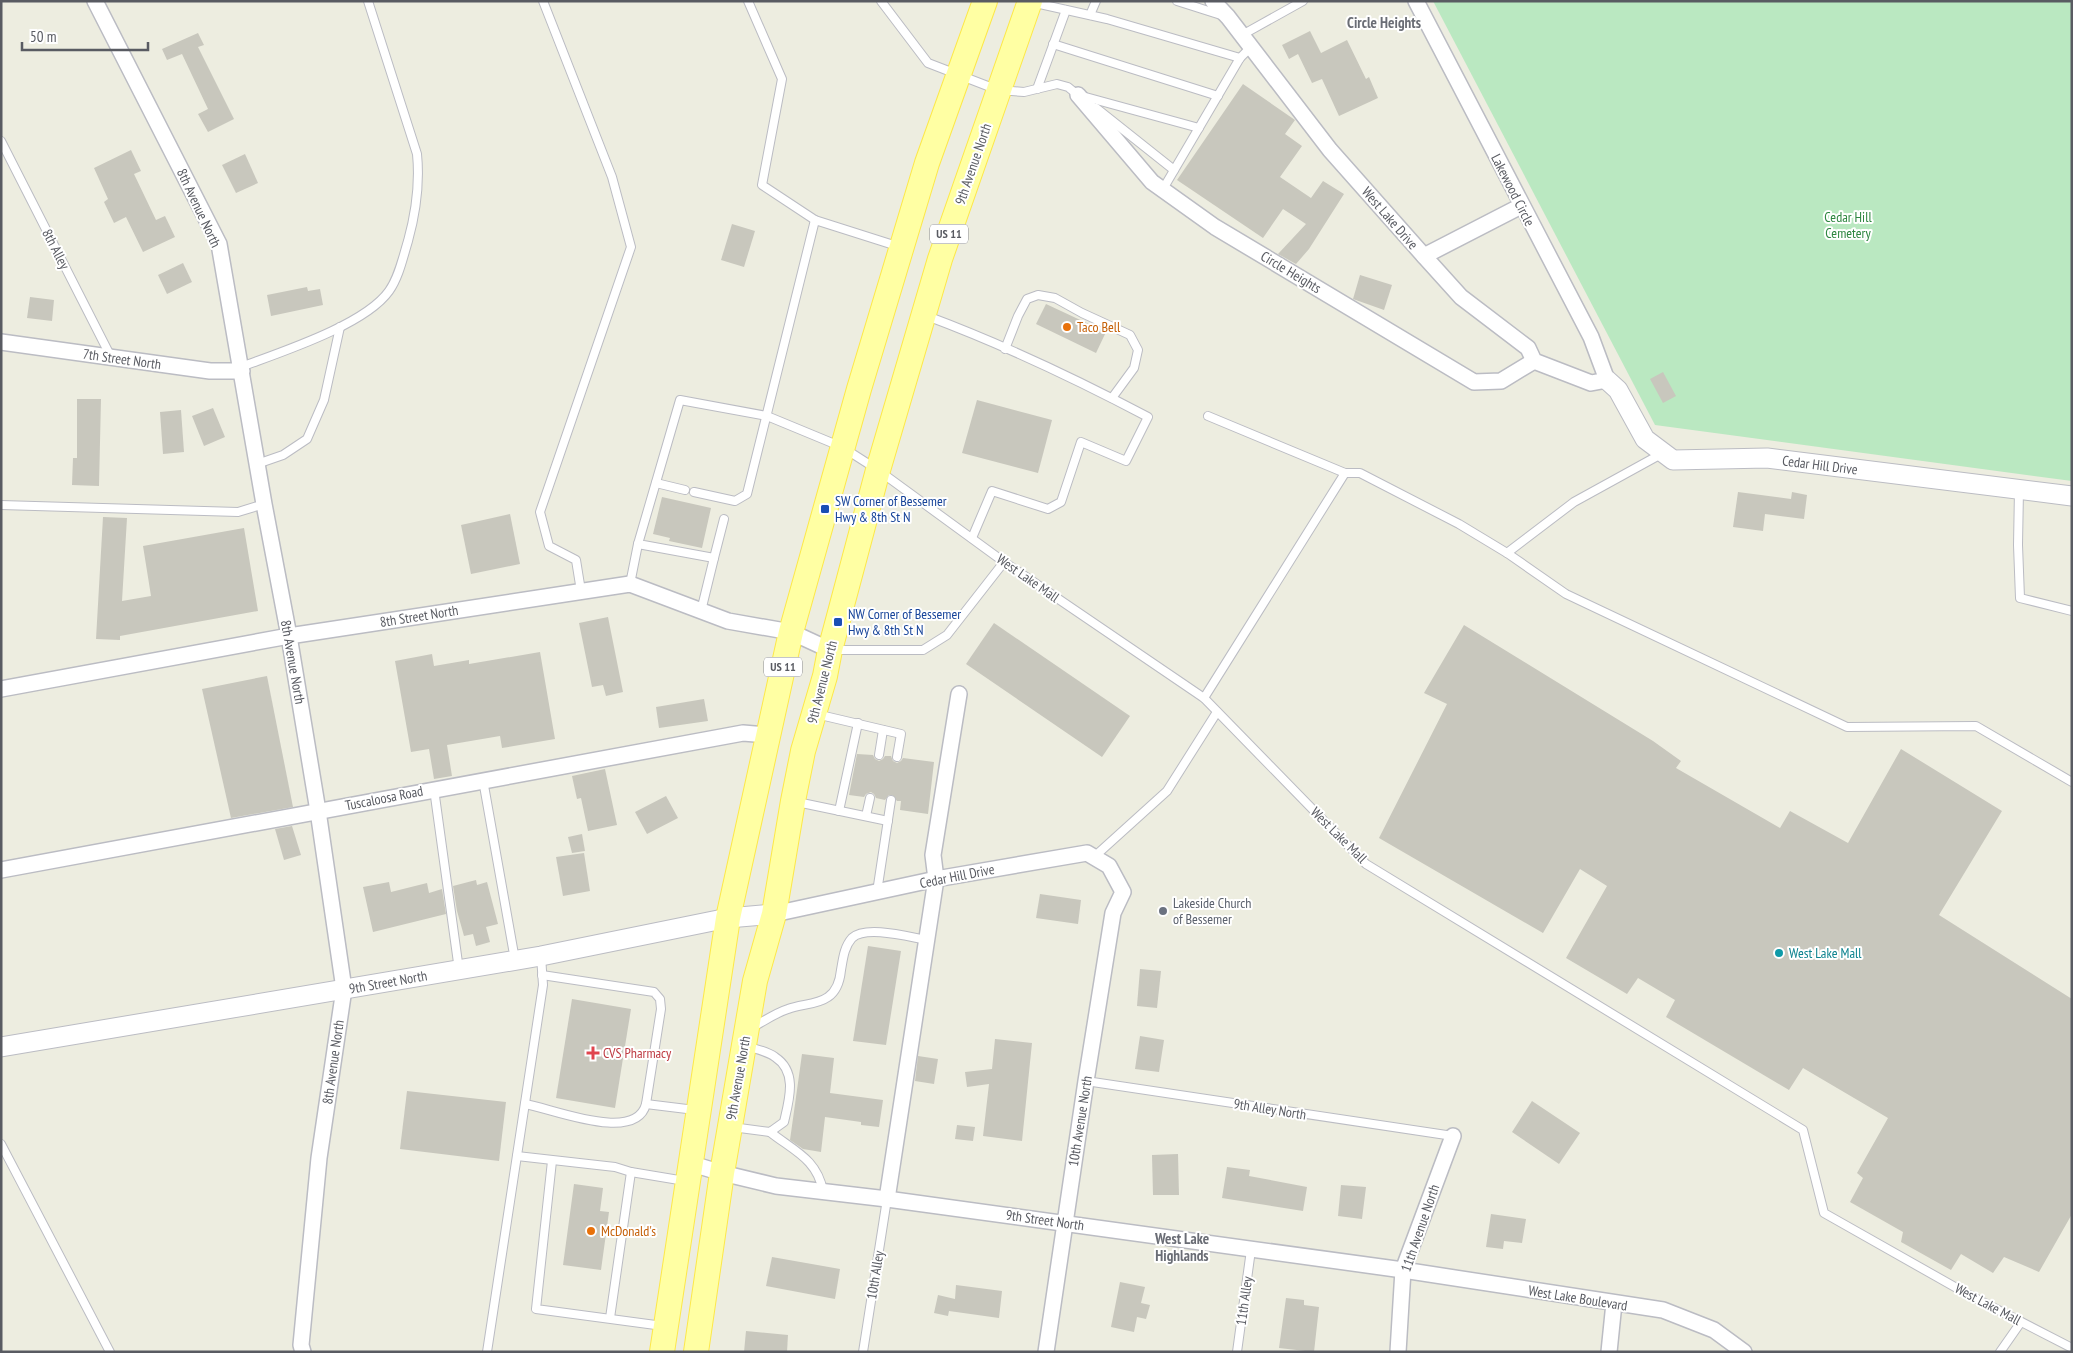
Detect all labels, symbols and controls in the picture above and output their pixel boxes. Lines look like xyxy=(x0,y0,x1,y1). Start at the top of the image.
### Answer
district label: Circle Heights xyxy=(1347,13,1421,32)
scale bar xyxy=(22,20,149,52)
text: 50 m xyxy=(30,27,56,46)
street label: 9th Avenue North xyxy=(951,121,995,207)
street label: Lakewood Circle xyxy=(1487,151,1539,229)
street label: 8th Avenue North xyxy=(173,166,225,250)
street label: West Lake Drive xyxy=(1358,183,1422,253)
park label: Cedar Hill Cemetery xyxy=(1824,208,1872,242)
road number: US 11 xyxy=(930,224,968,243)
street label: 8th Alley xyxy=(38,226,74,273)
street label: Circle Heights xyxy=(1257,247,1325,297)
place label: Taco Bell xyxy=(1077,318,1121,336)
marker: Taco Bell xyxy=(1061,321,1073,333)
street label: 7th Street North xyxy=(82,345,162,373)
street label: Cedar Hill Drive xyxy=(1781,451,1859,479)
place label: SW Corner of Bessemer Hwy & 8th St N xyxy=(835,492,947,526)
marker: SW Corner of Bessemer Hwy & 8th St N xyxy=(819,503,831,515)
street label: West Lake Mall xyxy=(993,550,1063,607)
street label: 8th Street North xyxy=(379,601,459,631)
place label: NW Corner of Bessemer Hwy & 8th St N xyxy=(848,605,961,639)
marker: NW Corner of Bessemer Hwy & 8th St N xyxy=(832,616,844,628)
street label: 8th Avenue North xyxy=(277,619,309,705)
street label: 9th Avenue North xyxy=(803,639,841,725)
road number: US 11 xyxy=(764,658,802,676)
street label: Tuscaloosa Road xyxy=(344,782,424,814)
street label: West Lake Mall xyxy=(1307,803,1372,868)
street label: Cedar Hill Drive xyxy=(918,860,996,892)
place label: Lakeside Church of Bessemer xyxy=(1173,894,1252,928)
marker: Lakeside Church of Bessemer xyxy=(1157,905,1169,917)
place label: West Lake Mall xyxy=(1789,944,1862,962)
marker: West Lake Mall xyxy=(1773,947,1785,959)
street label: 9th Street North xyxy=(348,966,428,998)
street label: 8th Avenue North xyxy=(318,1019,348,1105)
street label: 9th Avenue North xyxy=(722,1035,754,1121)
place label: CVS Pharmacy xyxy=(603,1044,672,1062)
marker: CVS Pharmacy xyxy=(587,1047,599,1059)
street label: 10th Avenue North xyxy=(1064,1074,1096,1168)
street label: 9th Alley North xyxy=(1232,1094,1308,1124)
street label: 11th Avenue North xyxy=(1397,1182,1443,1274)
street label: 9th Street North xyxy=(1005,1206,1085,1234)
place label: McDonald's xyxy=(601,1222,656,1240)
marker: McDonald's xyxy=(585,1225,597,1237)
district label: West Lake Highlands xyxy=(1154,1229,1209,1265)
street label: 10th Alley xyxy=(862,1249,888,1301)
street label: 11th Alley xyxy=(1232,1275,1256,1327)
street label: West Lake Mall xyxy=(1952,1279,2025,1329)
street label: West Lake Boulevard xyxy=(1527,1281,1629,1315)

